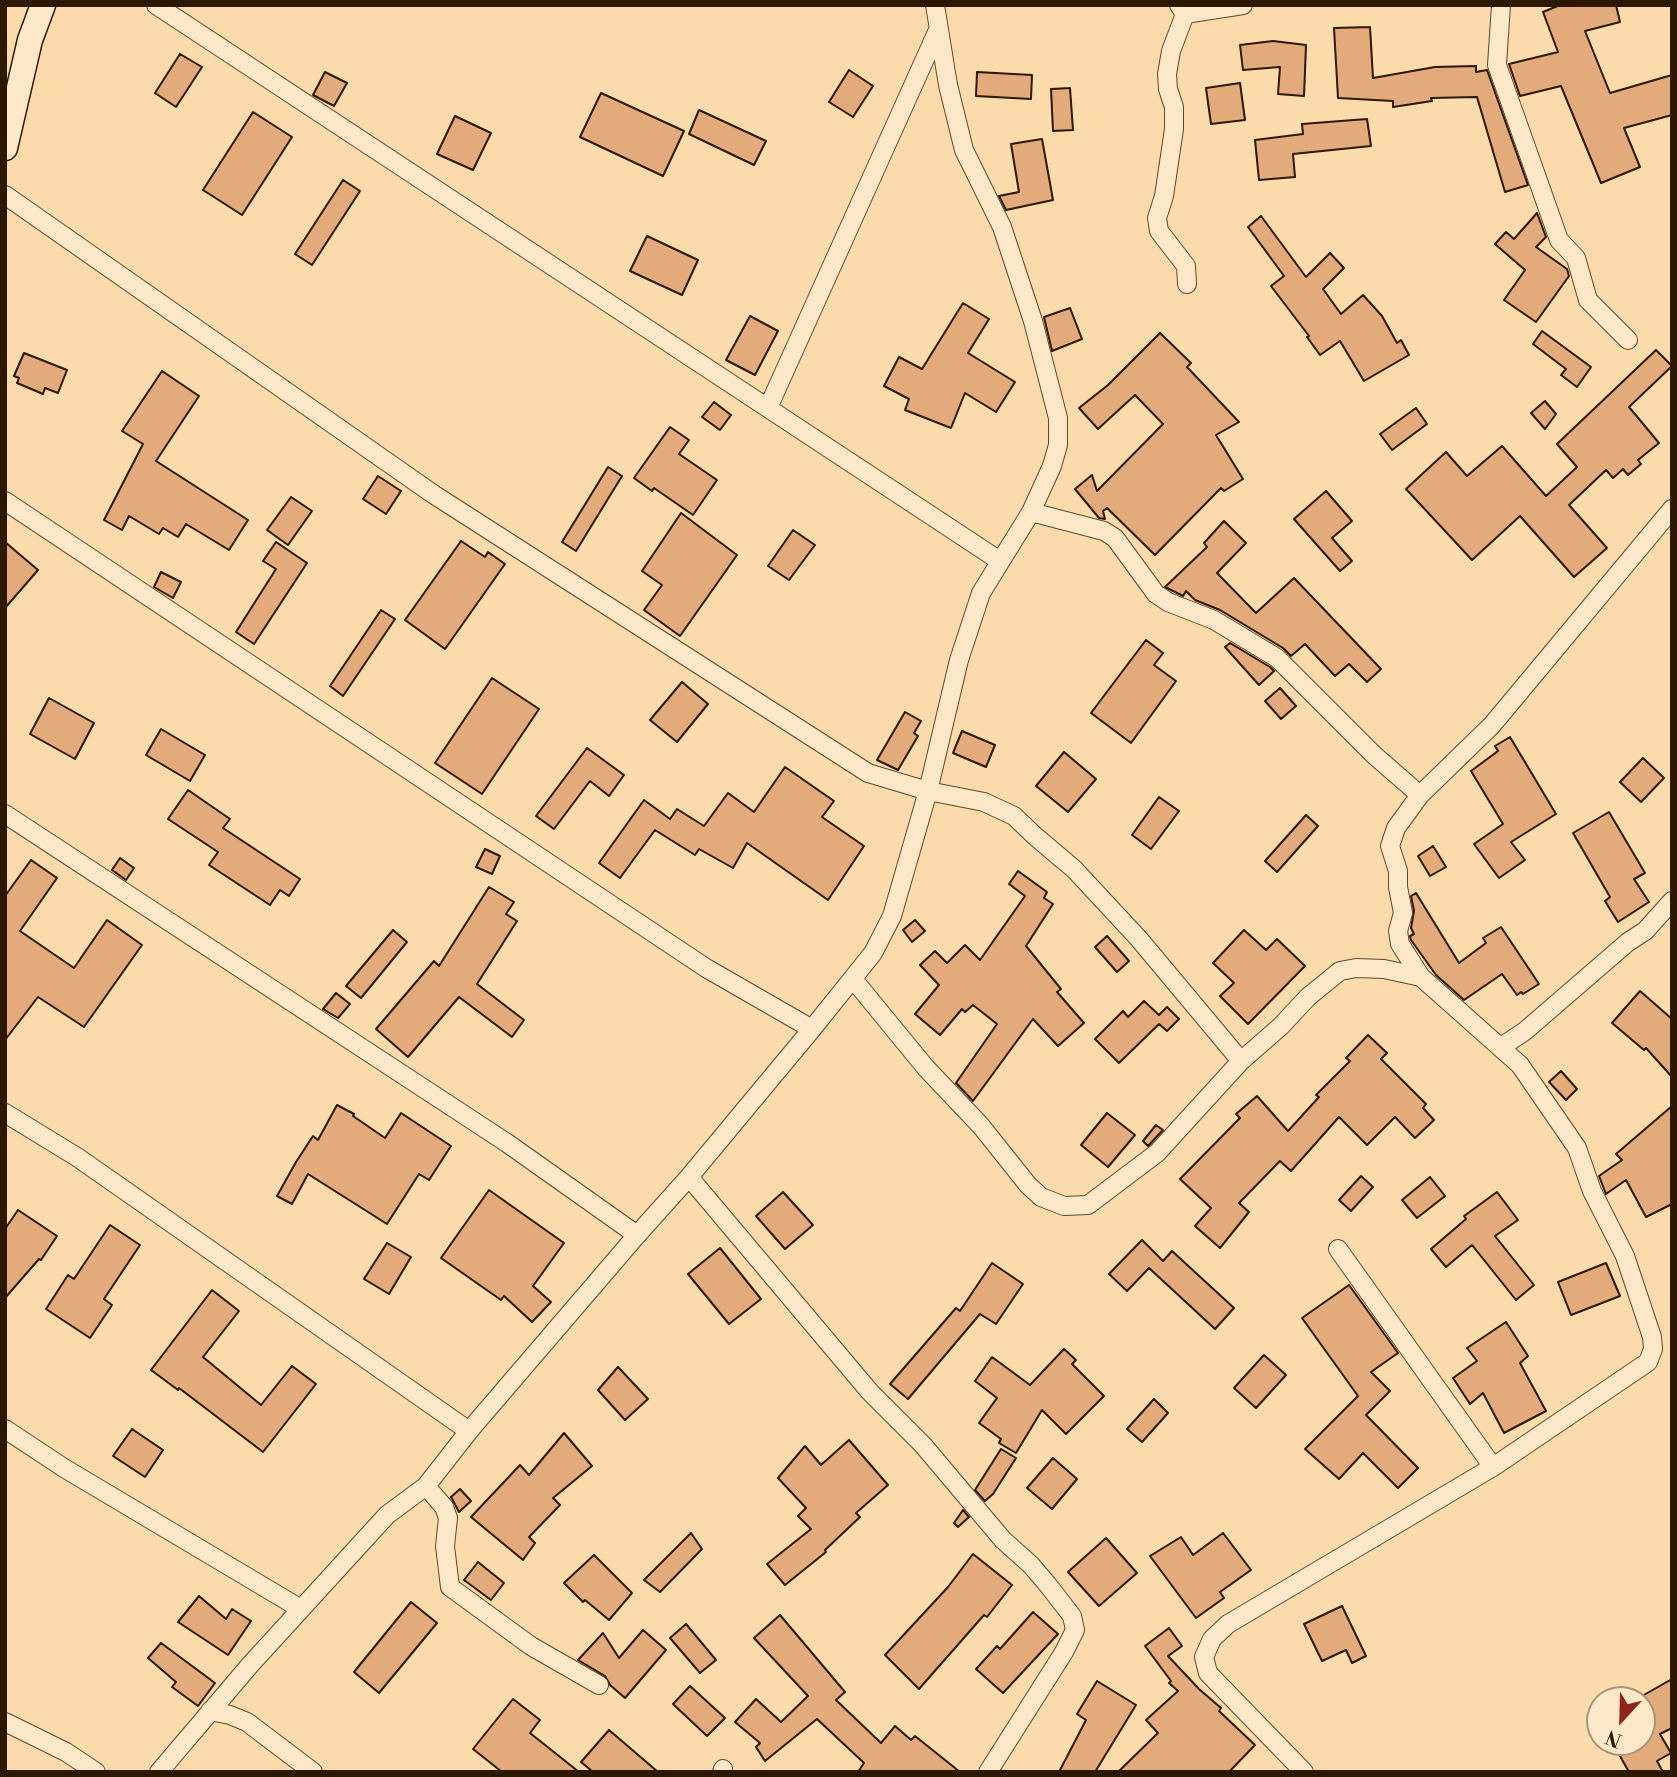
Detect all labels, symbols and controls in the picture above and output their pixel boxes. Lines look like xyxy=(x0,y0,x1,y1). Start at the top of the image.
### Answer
north arrow xyxy=(1586,1686,1656,1756)
text: N xyxy=(1602,1725,1625,1753)

